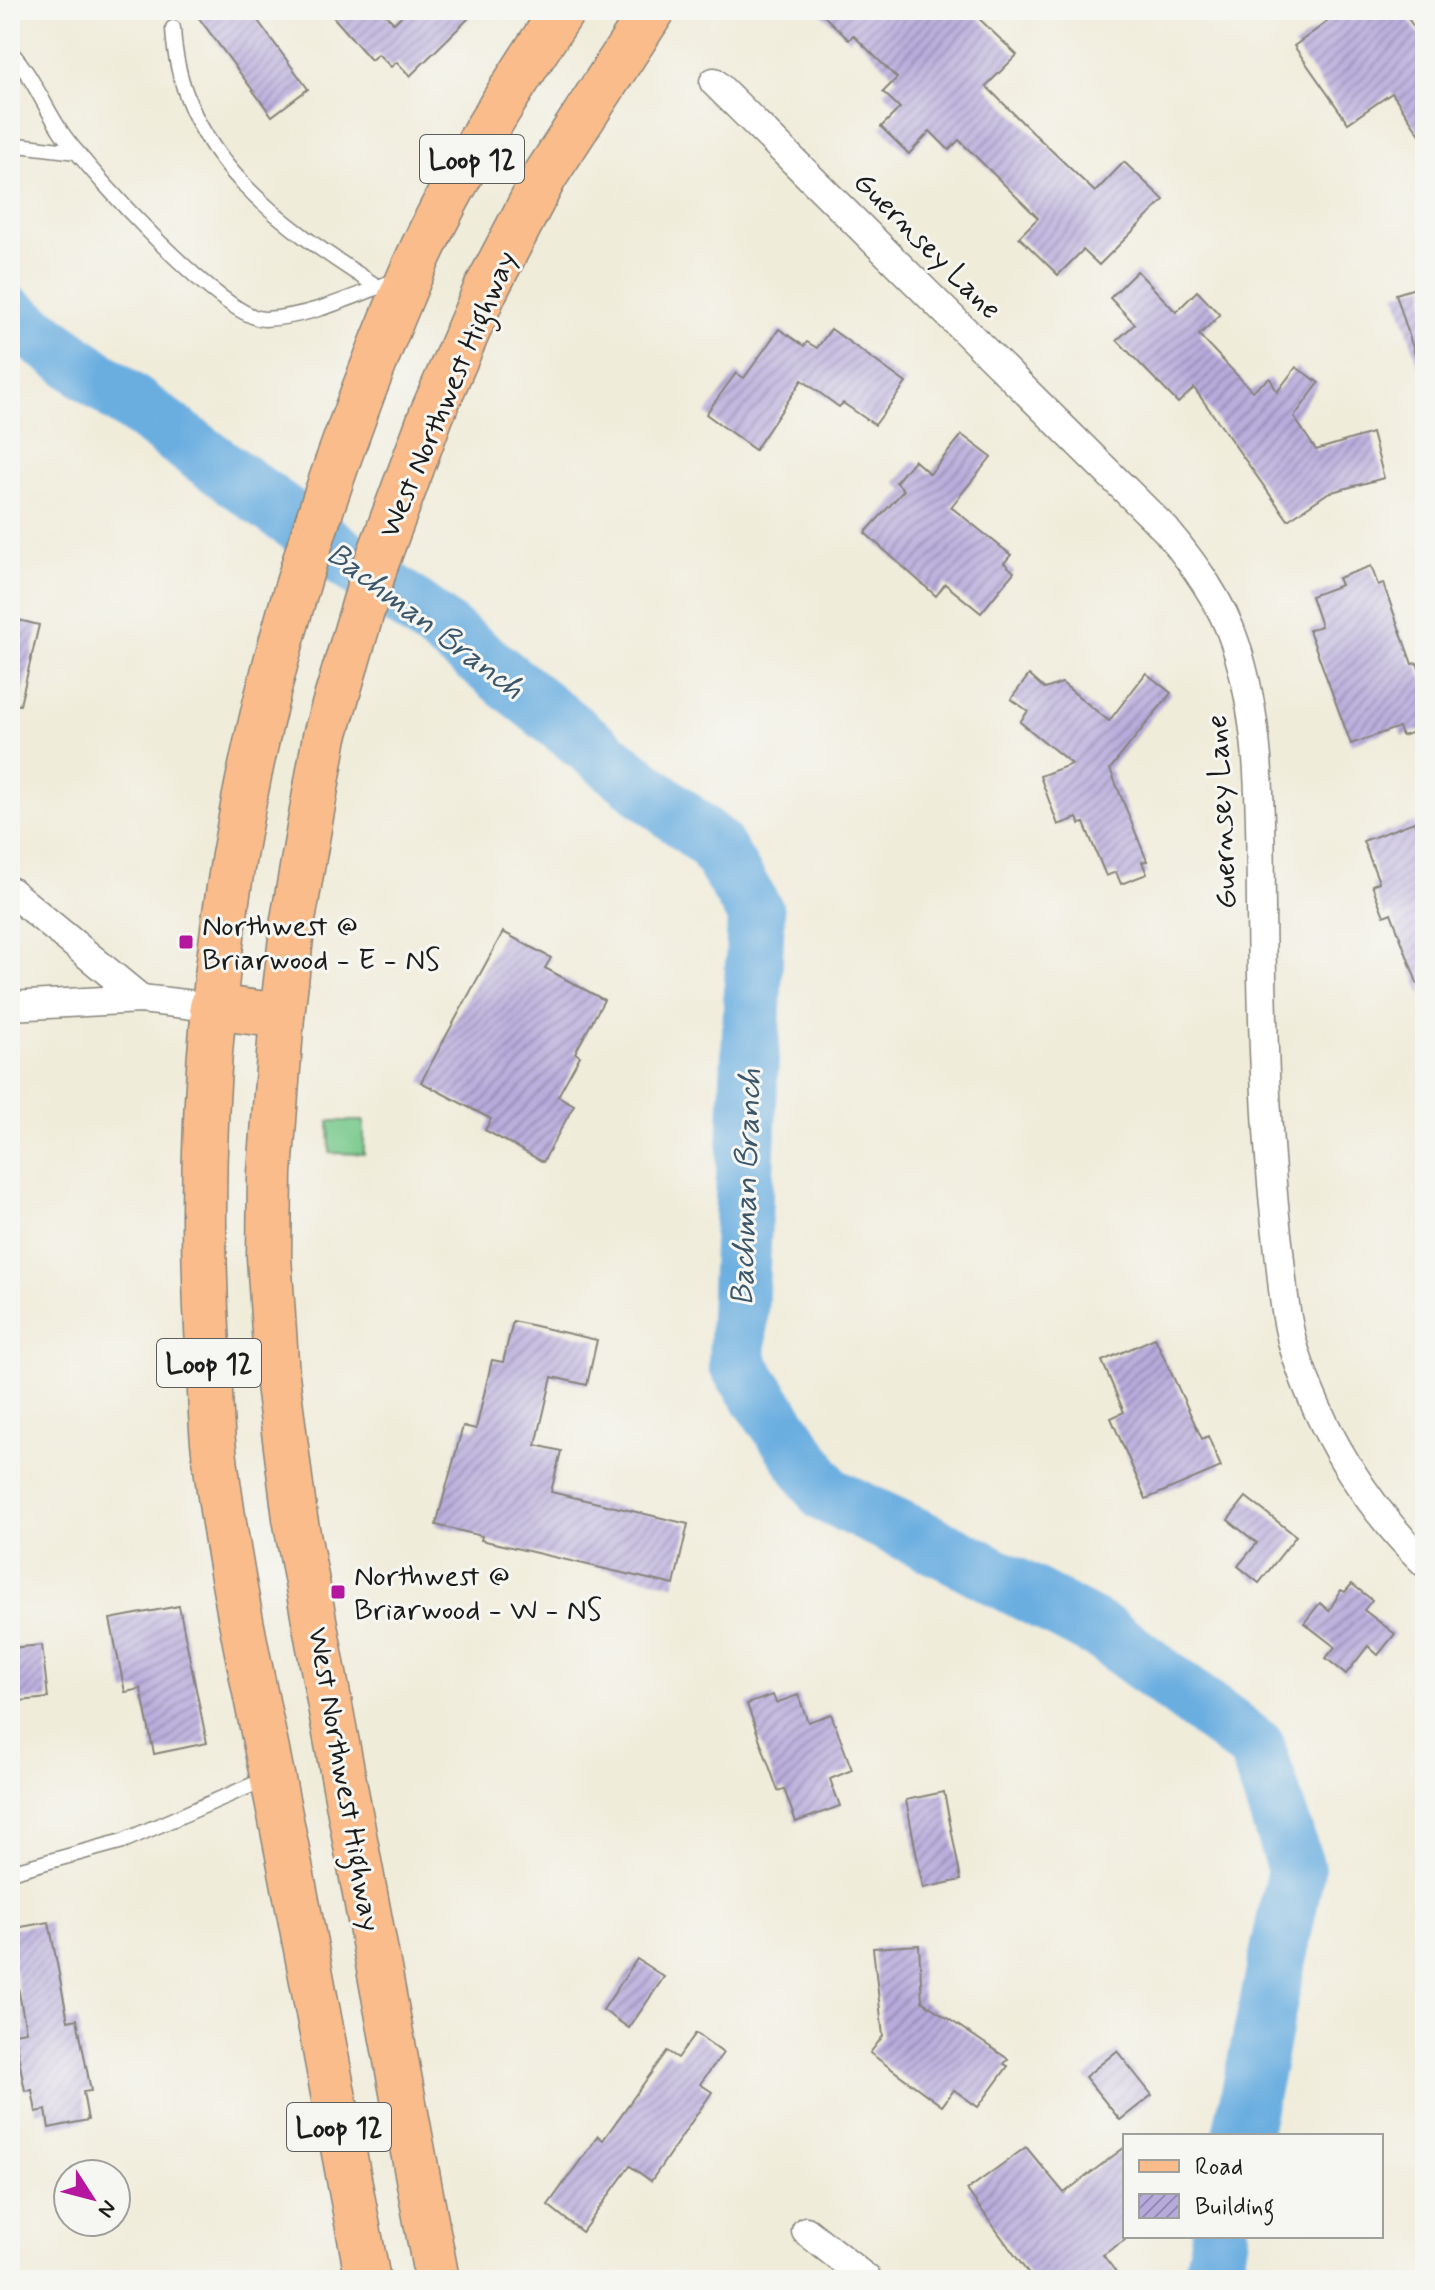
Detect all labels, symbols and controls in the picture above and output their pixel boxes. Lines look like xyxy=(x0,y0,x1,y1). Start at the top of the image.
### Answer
road number: Loop 12 xyxy=(420,135,524,183)
street label: Guernsey Lane xyxy=(844,163,1010,329)
street label: West Northwest Highway xyxy=(370,245,529,545)
water label: Bachman Branch xyxy=(317,533,532,710)
street label: Guernsey Lane xyxy=(1198,714,1247,910)
place label: Northwest @ Briarwood - E - NS xyxy=(202,907,440,980)
marker: Northwest @ Briarwood - E - NS xyxy=(177,933,195,951)
water label: Bachman Branch xyxy=(722,1068,772,1306)
road number: Loop 12 xyxy=(157,1339,261,1387)
place label: Northwest @ Briarwood - W - NS xyxy=(354,1557,602,1630)
marker: Northwest @ Briarwood - W - NS xyxy=(329,1583,347,1601)
street label: West Northwest Highway xyxy=(295,1624,389,1935)
road number: Loop 12 xyxy=(287,2103,391,2151)
legend xyxy=(1123,2134,1383,2238)
text: Road xyxy=(1195,2152,1243,2183)
north arrow xyxy=(52,2158,132,2238)
text: Building xyxy=(1195,2192,1275,2226)
text: N xyxy=(91,2194,122,2223)

